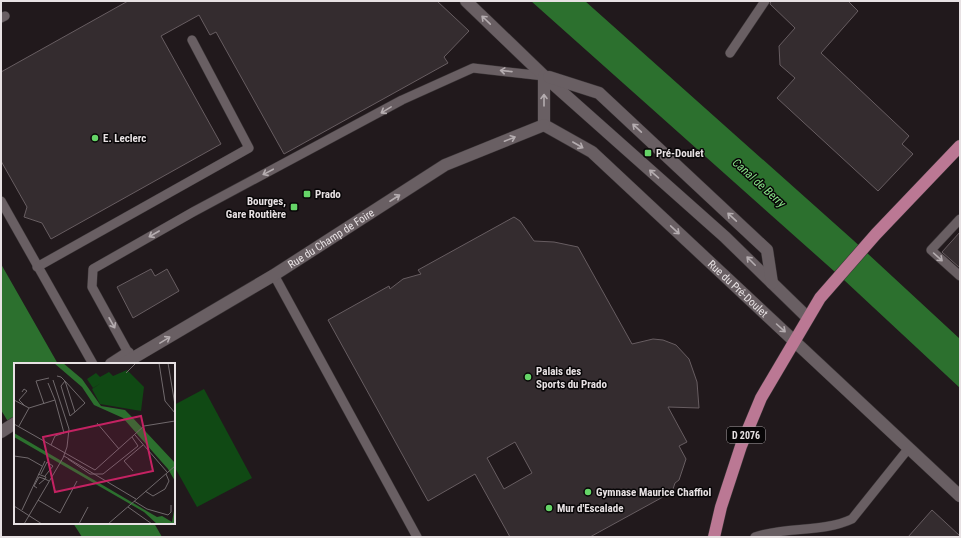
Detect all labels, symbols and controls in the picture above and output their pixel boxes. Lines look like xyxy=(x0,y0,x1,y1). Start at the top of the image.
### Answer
one-way arrow xyxy=(481,15,491,24)
one-way arrow xyxy=(500,68,513,75)
one-way arrow xyxy=(540,94,548,107)
one-way arrow xyxy=(380,107,392,115)
one-way arrow xyxy=(632,124,642,133)
place label: E. Leclerc xyxy=(103,132,146,145)
marker: E. Leclerc xyxy=(90,133,100,143)
one-way arrow xyxy=(503,135,515,142)
one-way arrow xyxy=(572,141,584,149)
place label: Pré-Doulet xyxy=(656,147,704,160)
marker: Pré-Doulet xyxy=(643,148,653,158)
water label: Canal de Berry xyxy=(730,156,789,211)
one-way arrow xyxy=(263,169,275,176)
one-way arrow xyxy=(650,170,660,179)
place label: Prado xyxy=(315,188,341,201)
marker: Prado xyxy=(302,189,312,199)
one-way arrow xyxy=(389,194,400,202)
place label: Bourges, Gare Routière xyxy=(226,195,286,221)
marker: Bourges, Gare Routière xyxy=(289,202,299,212)
street label: Rue du Champ de Foire xyxy=(286,206,377,271)
one-way arrow xyxy=(727,212,737,222)
one-way arrow xyxy=(670,226,680,235)
one-way arrow xyxy=(148,230,160,238)
one-way arrow xyxy=(933,252,943,261)
one-way arrow xyxy=(746,256,756,266)
street label: Rue du Pré-Doulet xyxy=(705,258,770,320)
one-way arrow xyxy=(108,317,116,329)
one-way arrow xyxy=(776,324,786,333)
one-way arrow xyxy=(159,335,171,343)
inset map xyxy=(14,363,175,524)
place label: Palais des Sports du Prado xyxy=(536,365,607,391)
marker: Palais des Sports du Prado xyxy=(523,372,533,382)
road number: D 2076 xyxy=(727,427,765,443)
place label: Gymnase Maurice Chaffiol xyxy=(596,486,711,499)
marker: Gymnase Maurice Chaffiol xyxy=(583,487,593,497)
place label: Mur d'Escalade xyxy=(557,502,623,515)
marker: Mur d'Escalade xyxy=(544,503,554,513)

